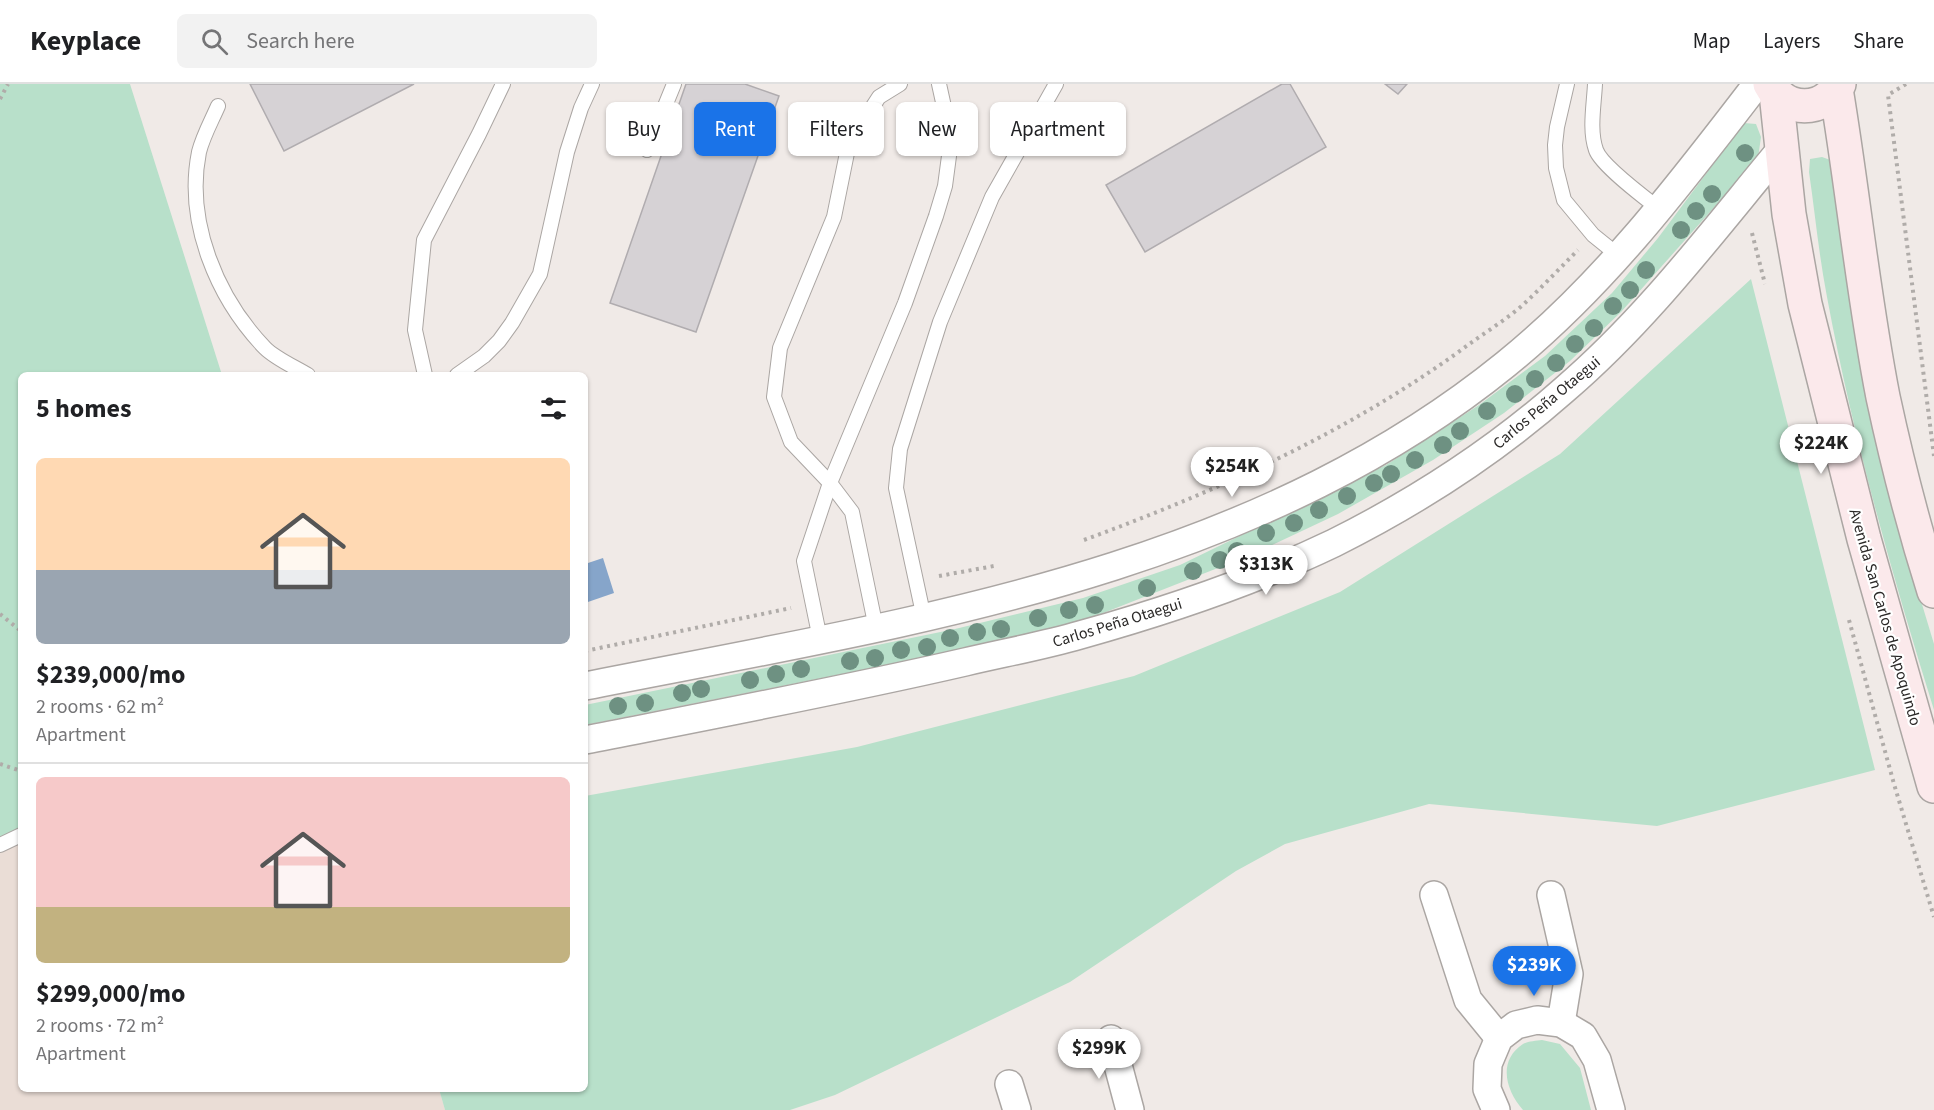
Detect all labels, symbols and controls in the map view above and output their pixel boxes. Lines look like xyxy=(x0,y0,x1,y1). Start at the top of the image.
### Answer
search box xyxy=(177,14,597,68)
text: Keyplace xyxy=(30,21,141,61)
icon: search xyxy=(198,25,231,58)
text: Search here xyxy=(246,25,355,57)
text: Map xyxy=(1693,26,1730,56)
text: Layers xyxy=(1763,26,1820,56)
text: Share xyxy=(1853,26,1904,56)
chip: Buy xyxy=(606,102,682,156)
chip: Rent xyxy=(694,102,776,156)
chip: Filters xyxy=(788,102,884,156)
chip: New xyxy=(896,102,978,156)
chip: Apartment xyxy=(990,102,1126,156)
street label: Carlos Peña Otaegui xyxy=(1488,351,1605,454)
text: 5 homes xyxy=(36,390,131,427)
icon: filters xyxy=(537,392,570,425)
pin: $224K xyxy=(1779,424,1863,475)
text: $224K xyxy=(1794,429,1848,457)
pin: $254K xyxy=(1190,447,1274,498)
text: $254K xyxy=(1205,452,1259,480)
icon: home xyxy=(249,497,357,605)
street label: Avenida San Carlos de Apoquindo xyxy=(1843,506,1927,728)
pin: $313K xyxy=(1224,545,1308,596)
text: $313K xyxy=(1239,550,1293,578)
street label: Carlos Peña Otaegui xyxy=(1050,593,1185,653)
text: $239,000/mo xyxy=(36,656,185,693)
text: 2 rooms · 62 m² xyxy=(36,693,164,721)
text: Apartment xyxy=(36,721,126,749)
icon: home xyxy=(249,816,357,924)
pin: $239K xyxy=(1492,946,1576,997)
text: $239K xyxy=(1507,951,1561,979)
text: $299,000/mo xyxy=(36,975,185,1012)
text: 2 rooms · 72 m² xyxy=(36,1012,164,1040)
pin: $299K xyxy=(1057,1029,1141,1080)
text: $299K xyxy=(1072,1034,1126,1062)
text: Apartment xyxy=(36,1040,126,1068)

